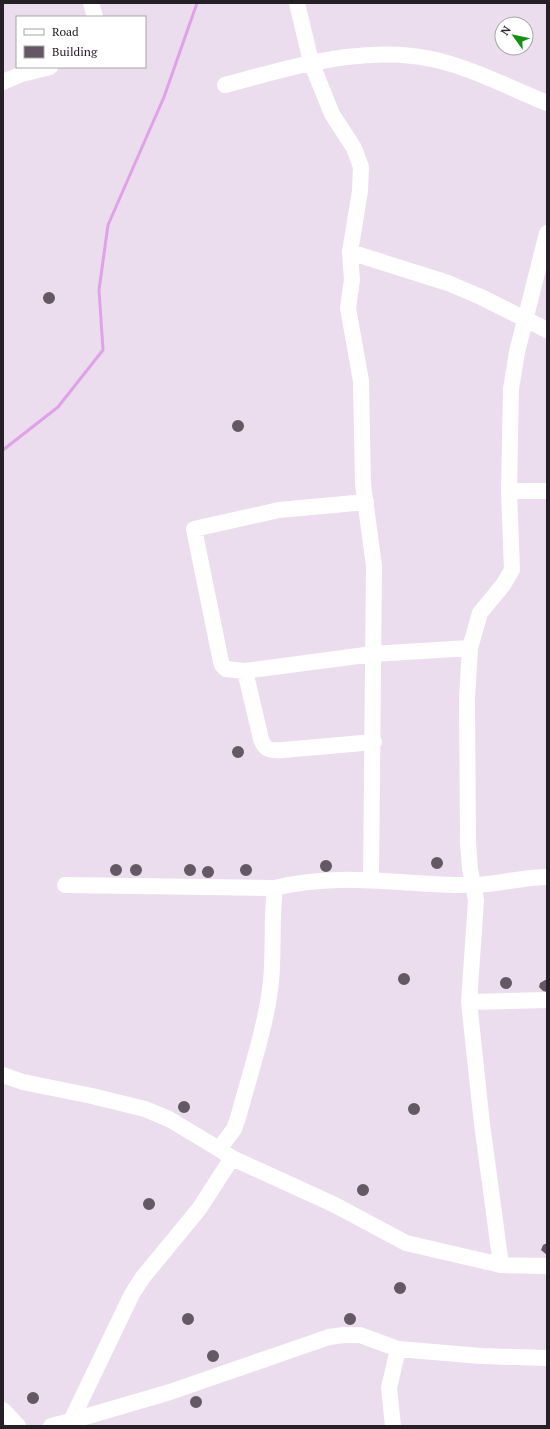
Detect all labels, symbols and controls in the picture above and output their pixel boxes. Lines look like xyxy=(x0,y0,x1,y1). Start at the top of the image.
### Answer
legend xyxy=(16,16,146,68)
north arrow xyxy=(494,16,534,56)
text: N xyxy=(497,23,514,38)
text: Road xyxy=(52,24,79,39)
text: Building xyxy=(52,44,98,59)

